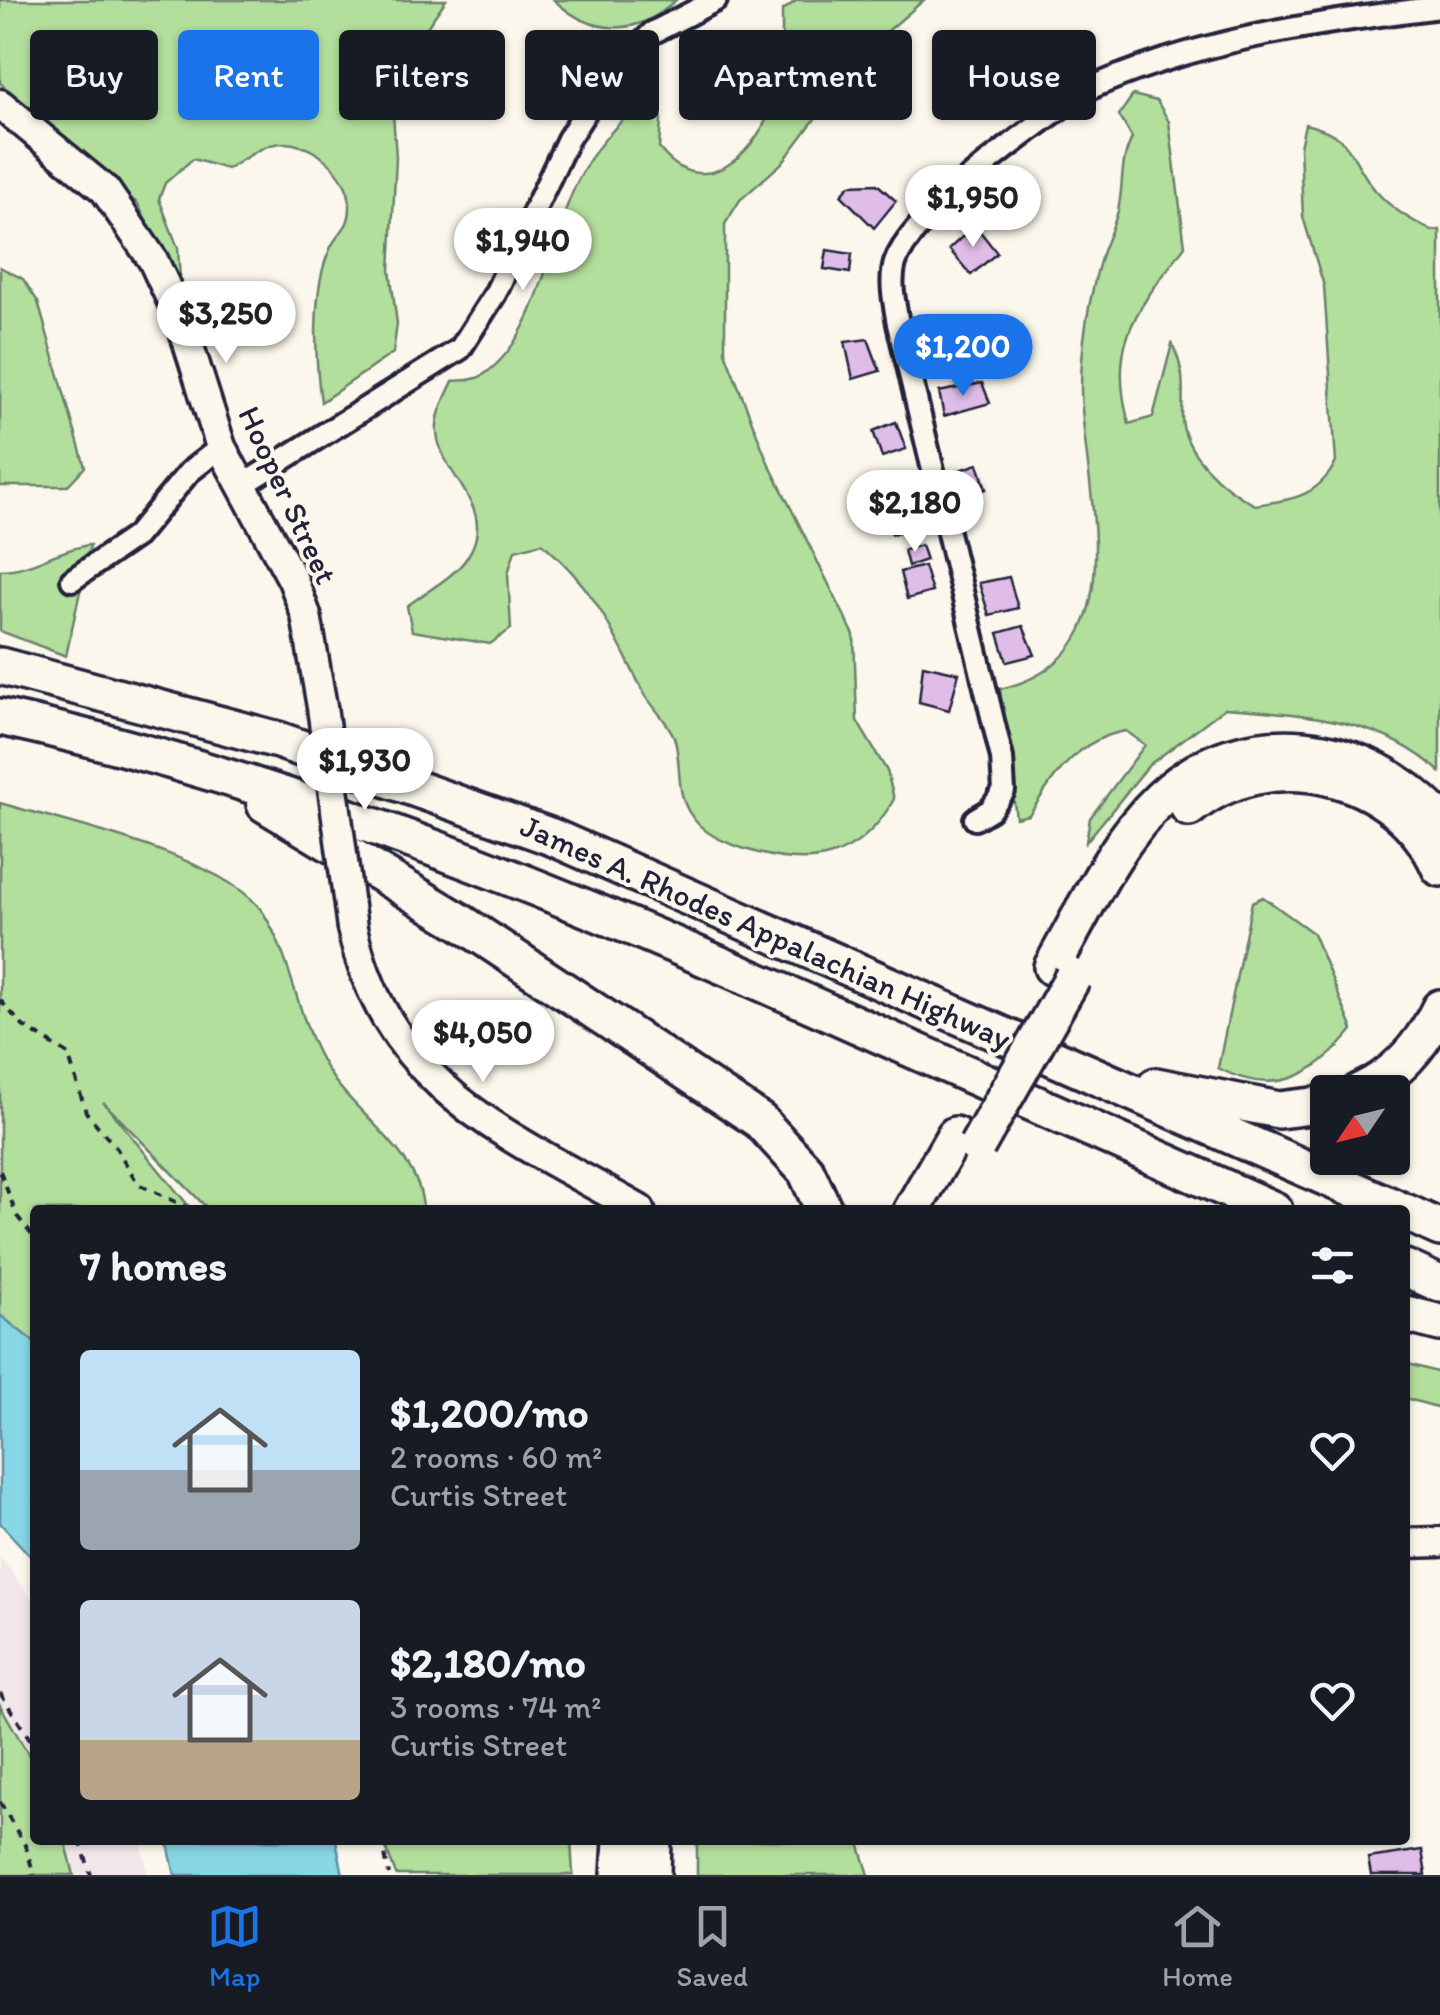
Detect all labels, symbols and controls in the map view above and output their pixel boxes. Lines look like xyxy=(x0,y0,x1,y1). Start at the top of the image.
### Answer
chip: Buy xyxy=(30,30,158,120)
chip: Rent xyxy=(178,30,319,120)
chip: Filters xyxy=(339,30,505,120)
chip: New xyxy=(525,30,659,120)
chip: Apartment xyxy=(679,30,912,120)
chip: House xyxy=(932,30,1096,120)
pin: $1,950 xyxy=(892,165,1054,250)
text: $1,950 xyxy=(927,178,1019,216)
pin: $1,940 xyxy=(442,208,604,293)
text: $1,940 xyxy=(476,221,570,259)
pin: $3,250 xyxy=(145,281,307,366)
text: $3,250 xyxy=(179,294,273,332)
pin: $1,200 xyxy=(882,314,1044,399)
text: $1,200 xyxy=(916,327,1010,365)
street label: Hooper Street xyxy=(230,400,346,590)
pin: $2,180 xyxy=(834,470,996,555)
text: $2,180 xyxy=(869,483,961,521)
pin: $1,930 xyxy=(284,728,446,813)
text: $1,930 xyxy=(319,741,411,779)
street label: James A. Rhodes Appalachian Highway xyxy=(515,806,1017,1058)
pin: $4,050 xyxy=(402,1000,564,1085)
text: $4,050 xyxy=(433,1013,533,1051)
north arrow xyxy=(1310,1075,1410,1175)
map controls xyxy=(1310,1075,1410,1175)
icon: filters xyxy=(1305,1238,1360,1293)
text: 7 homes xyxy=(80,1240,227,1291)
text: $1,200/mo xyxy=(390,1387,589,1438)
icon: home xyxy=(160,1390,280,1510)
icon: heart xyxy=(1305,1423,1360,1478)
text: 2 rooms · 60 m² xyxy=(390,1438,602,1476)
text: Curtis Street xyxy=(390,1476,567,1514)
text: $2,180/mo xyxy=(390,1637,586,1688)
icon: home xyxy=(160,1640,280,1760)
icon: heart xyxy=(1305,1673,1360,1728)
text: 3 rooms · 74 m² xyxy=(390,1688,601,1726)
text: Curtis Street xyxy=(390,1726,567,1764)
tab: Map xyxy=(207,1899,262,1993)
tab: Saved xyxy=(676,1899,748,1993)
tab: Home xyxy=(1162,1899,1233,1993)

